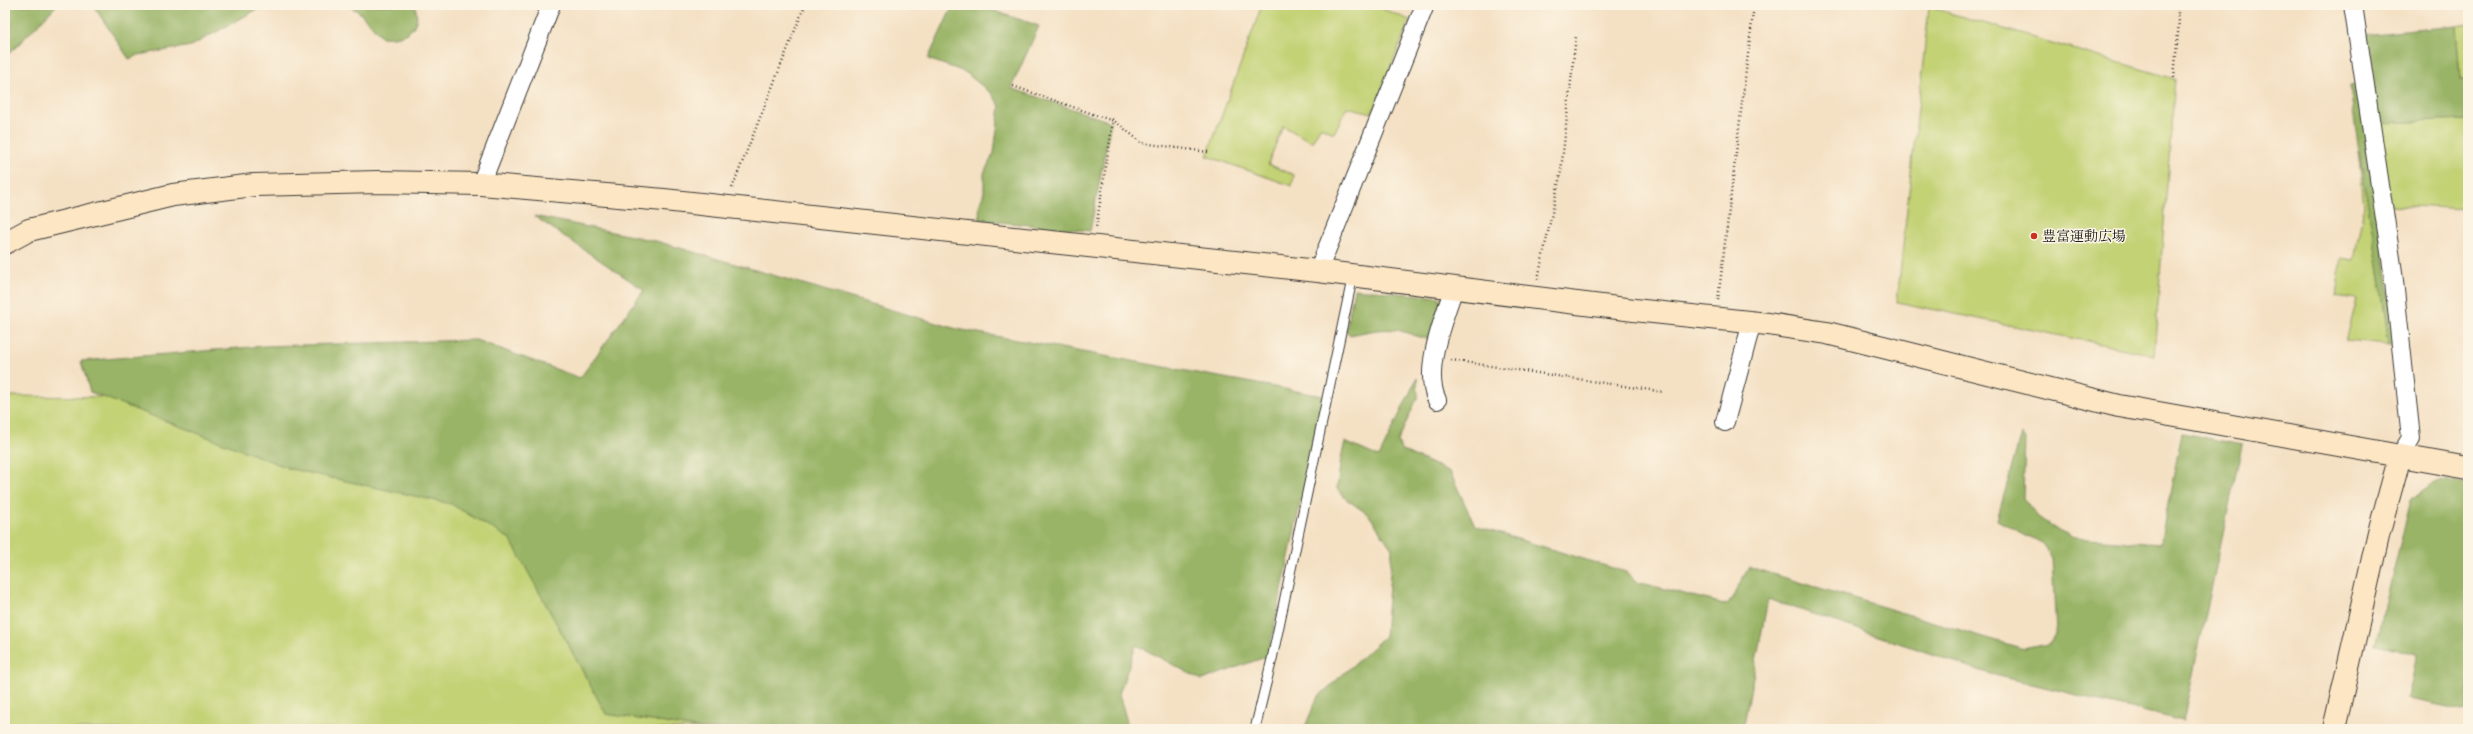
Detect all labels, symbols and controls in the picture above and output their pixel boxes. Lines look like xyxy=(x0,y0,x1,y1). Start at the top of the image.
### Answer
place label: 豊富運動広場 xyxy=(2042,227,2126,246)
marker: 豊富運動広場 xyxy=(2029,231,2039,241)

